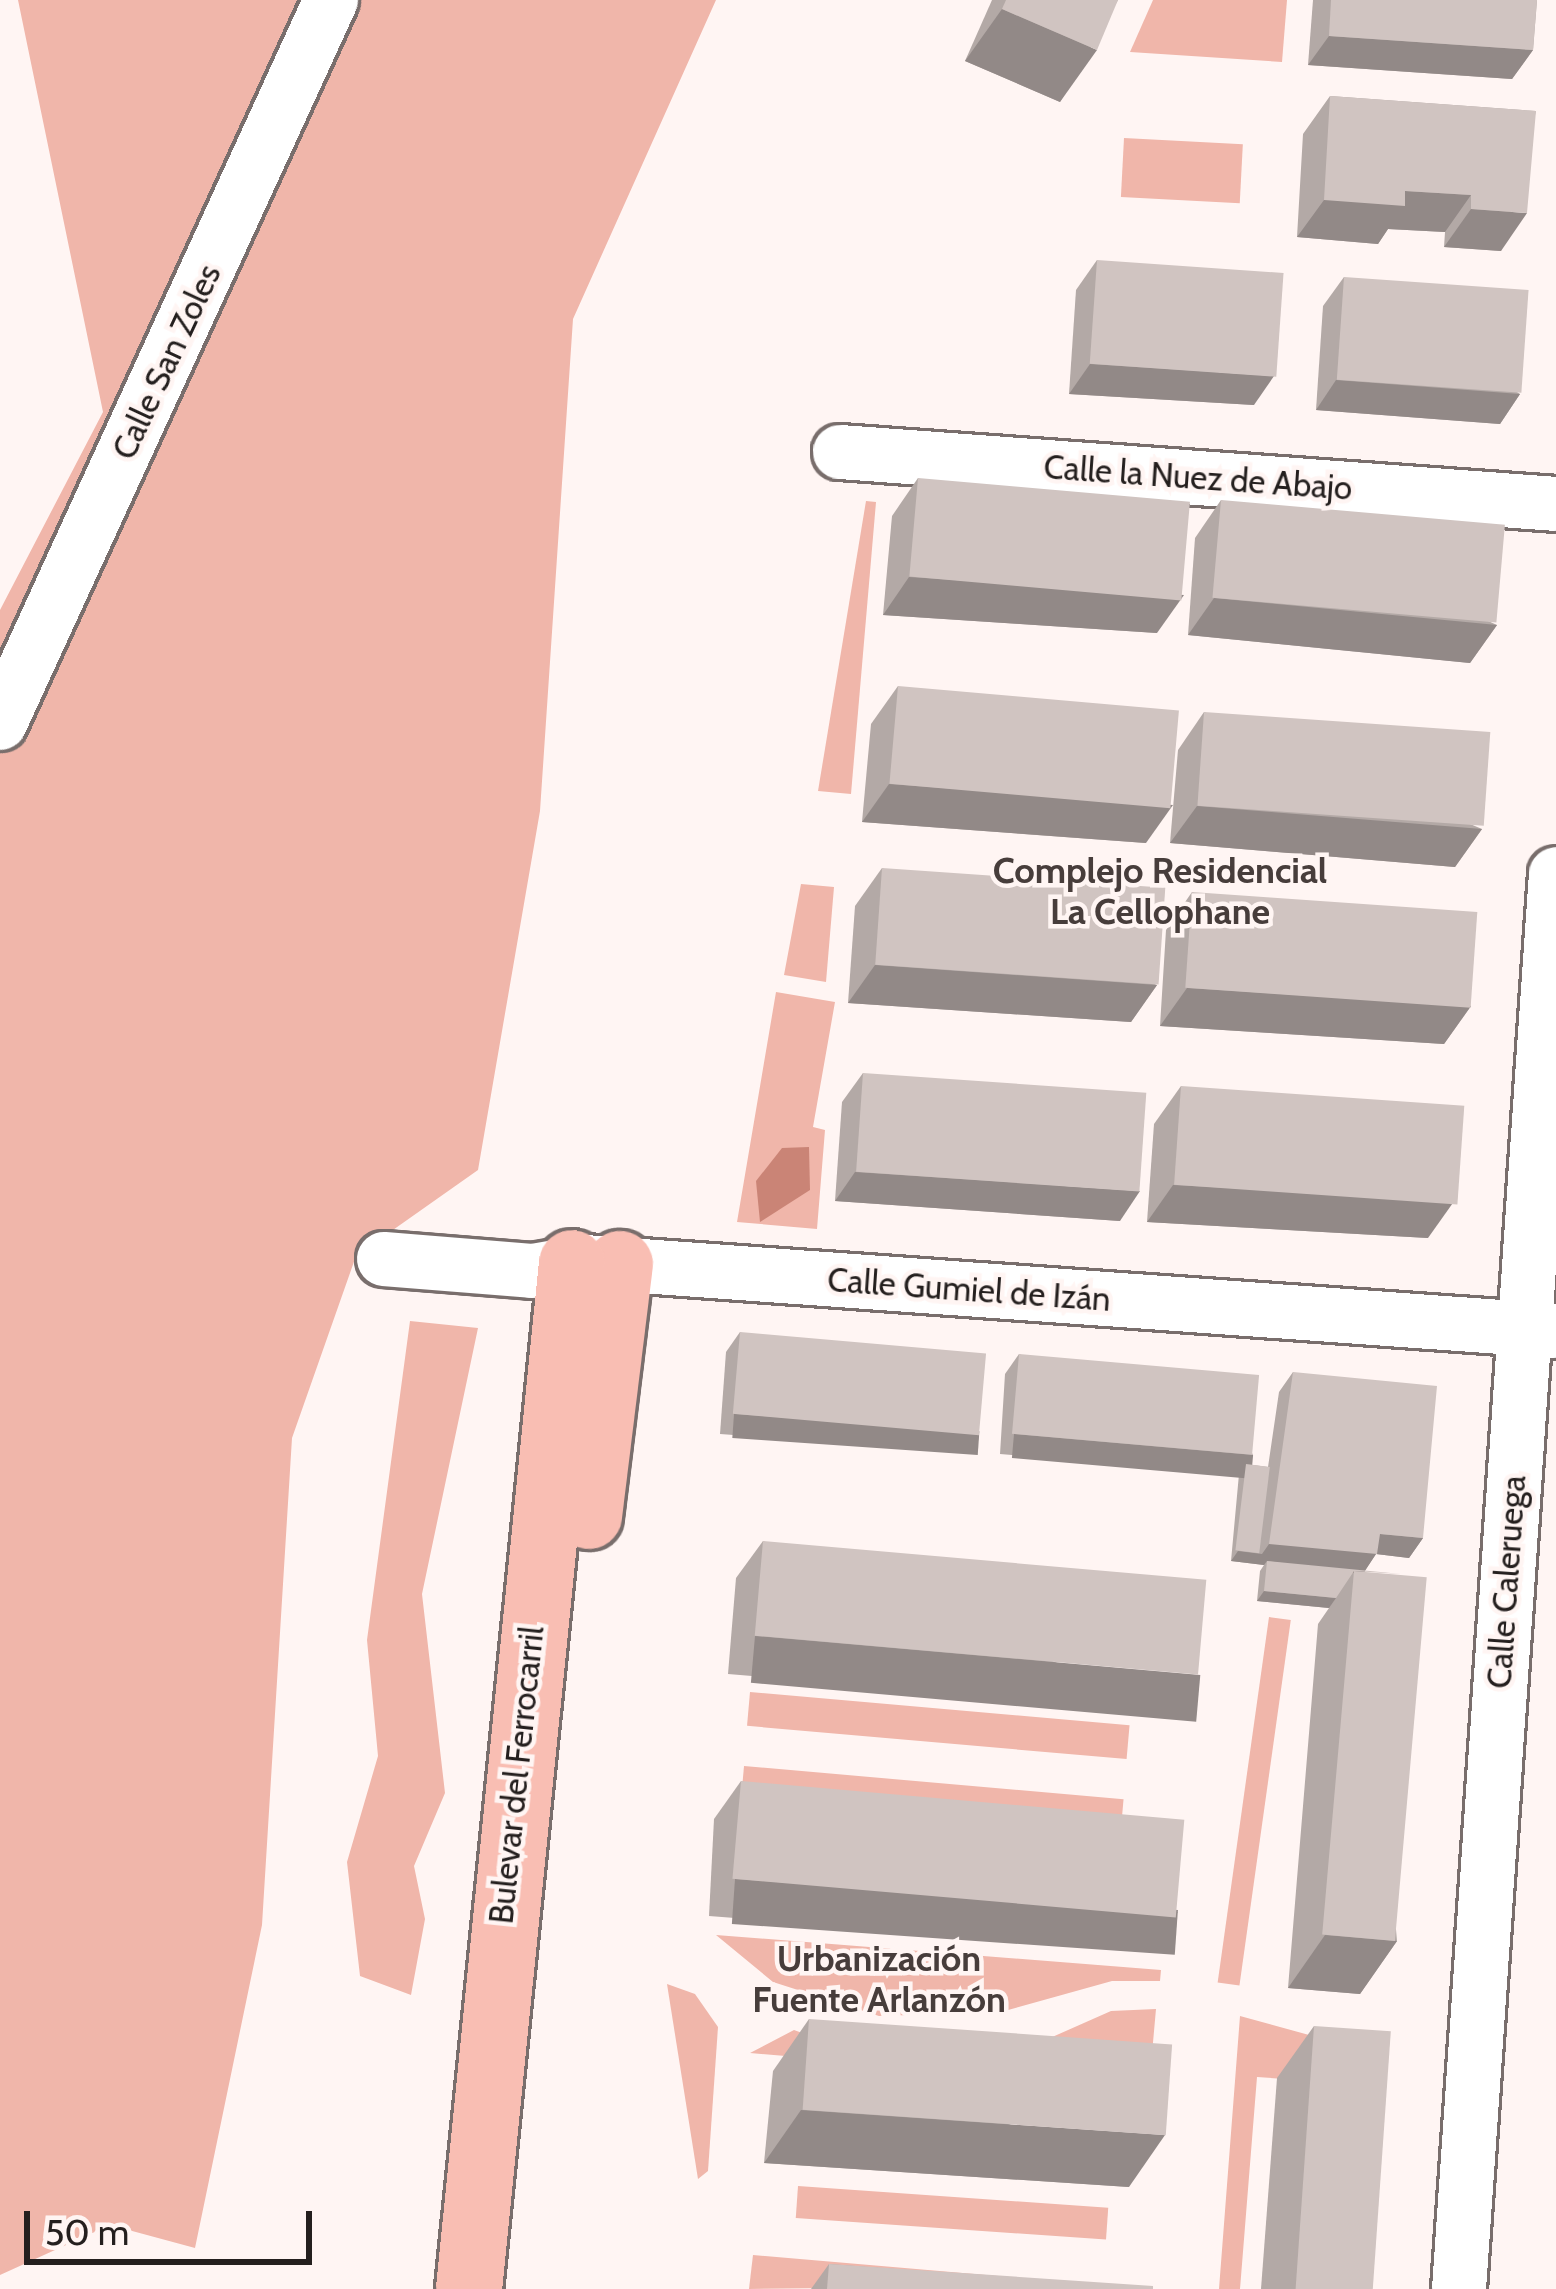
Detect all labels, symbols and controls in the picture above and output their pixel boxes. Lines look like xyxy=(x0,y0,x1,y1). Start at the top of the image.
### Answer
street label: Calle San Zoles xyxy=(105,258,229,466)
street label: Calle la Nuez de Abajo xyxy=(1042,447,1354,509)
district label: Complejo Residencial La Cellophane xyxy=(993,848,1327,933)
street label: Calle Gumiel de Izán xyxy=(826,1260,1112,1320)
street label: Calle Caleruega xyxy=(1480,1474,1534,1690)
street label: Bulevar del Ferrocarril xyxy=(482,1624,552,1926)
district label: Urbanización Fuente Arlanzón xyxy=(752,1936,1006,2021)
scale bar xyxy=(30,2187,318,2261)
text: 50 m xyxy=(45,2210,129,2254)

